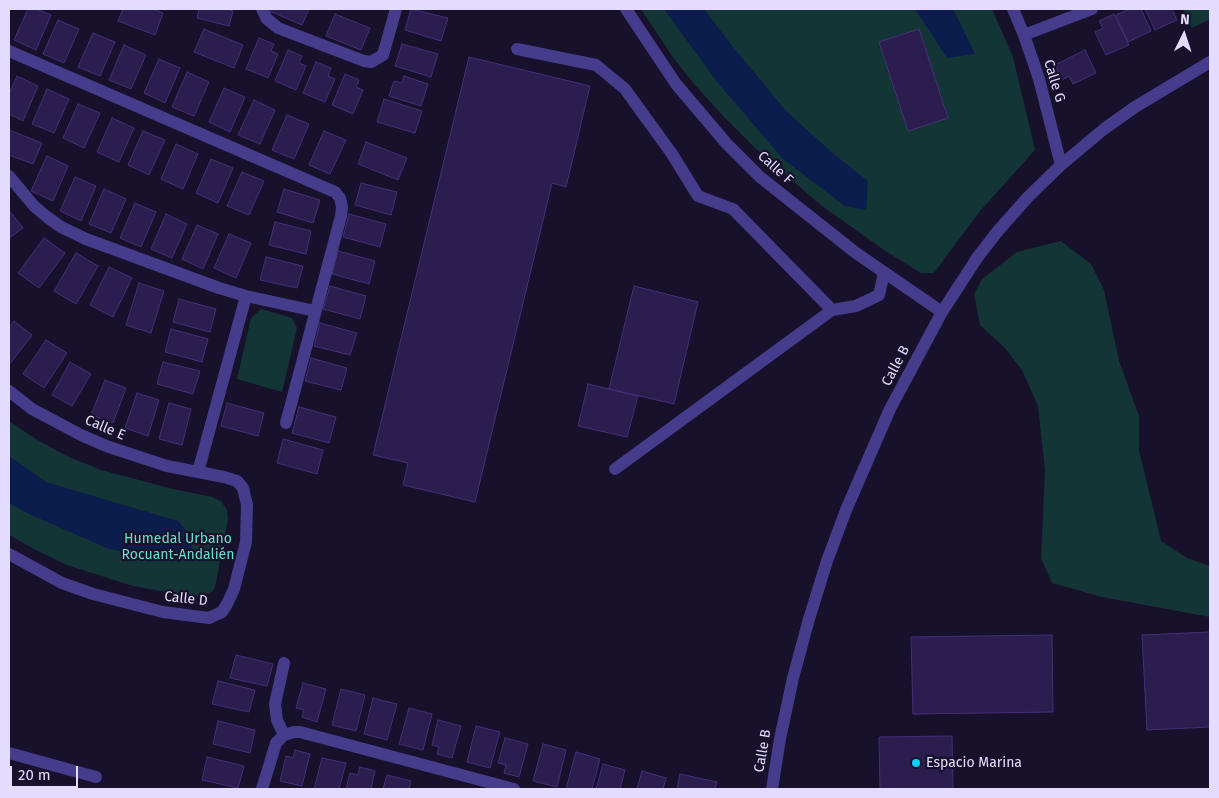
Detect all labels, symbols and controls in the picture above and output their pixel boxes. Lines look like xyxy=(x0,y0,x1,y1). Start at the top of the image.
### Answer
north arrow xyxy=(1159,10,1209,60)
text: N xyxy=(1180,11,1190,28)
street label: Calle G xyxy=(1040,58,1068,104)
street label: Calle F xyxy=(754,148,796,188)
street label: Calle B xyxy=(878,343,914,389)
street label: Calle E xyxy=(82,412,128,444)
park label: Humedal Urbano Rocuant-Andalién xyxy=(122,531,234,564)
street label: Calle D xyxy=(163,588,209,610)
street label: Calle B xyxy=(751,728,775,774)
place label: Espacio Marina xyxy=(926,755,1022,771)
scale bar xyxy=(12,756,80,788)
marker: Espacio Marina xyxy=(910,757,922,769)
text: 20 m xyxy=(18,766,51,784)

